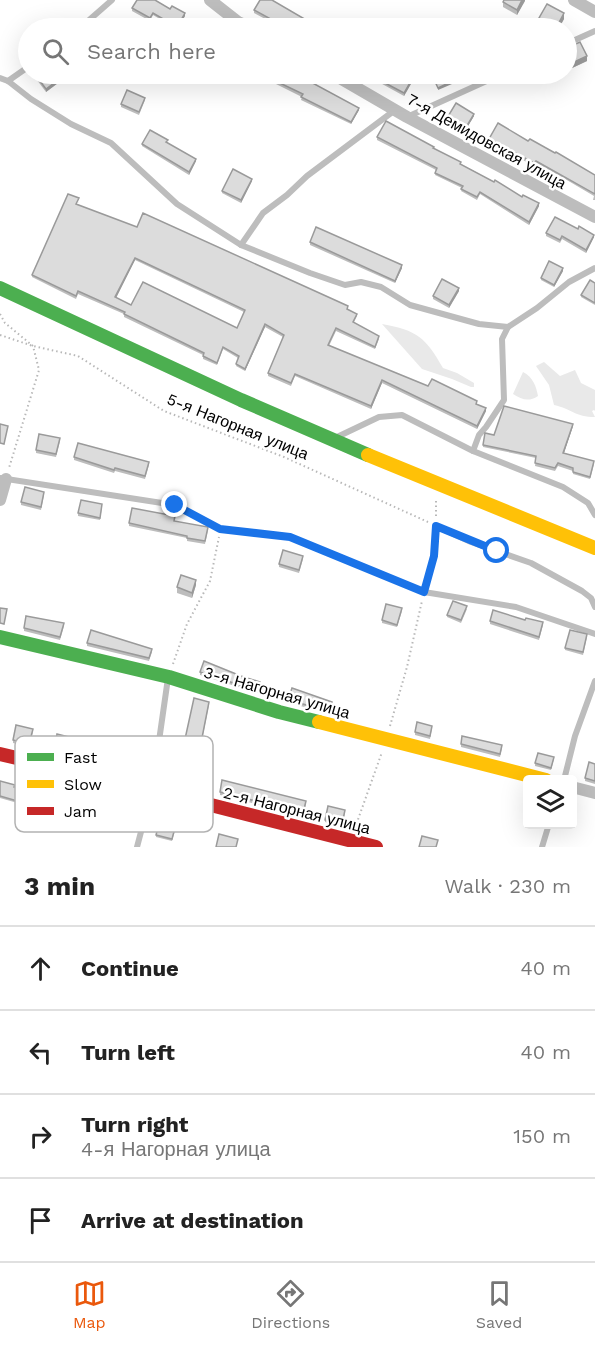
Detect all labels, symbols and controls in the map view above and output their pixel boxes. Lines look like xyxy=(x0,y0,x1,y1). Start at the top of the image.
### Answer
search box xyxy=(18,18,577,84)
icon: search xyxy=(39,35,72,68)
text: Search here xyxy=(87,39,216,64)
street label: 7-я Демидовская улица xyxy=(404,90,570,193)
street label: 5-я Нагорная улица xyxy=(164,389,312,464)
route end xyxy=(161,491,187,517)
route start xyxy=(483,537,509,563)
street label: 3-я Нагорная улица xyxy=(202,663,352,722)
legend xyxy=(15,736,213,832)
text: Fast xyxy=(64,748,97,767)
text: Slow xyxy=(64,775,102,794)
map controls xyxy=(523,775,577,829)
button: layers xyxy=(523,775,577,829)
street label: 2-я Нагорная улица xyxy=(221,783,372,838)
text: Jam xyxy=(64,802,97,821)
text: 3 min xyxy=(24,871,95,901)
text: Walk · 230 m xyxy=(444,874,571,898)
icon: ahead xyxy=(24,952,57,985)
text: Continue xyxy=(81,956,179,981)
text: 40 m xyxy=(520,956,571,980)
icon: left xyxy=(24,1036,57,1069)
text: Turn left xyxy=(81,1040,175,1065)
text: 40 m xyxy=(520,1040,571,1064)
text: Turn right xyxy=(81,1112,188,1137)
icon: right xyxy=(24,1120,57,1153)
text: 150 m xyxy=(513,1124,571,1148)
text: 4-я Нагорная улица xyxy=(81,1137,271,1161)
icon: arrive xyxy=(24,1204,57,1237)
text: Arrive at destination xyxy=(81,1208,304,1233)
tab: Map xyxy=(73,1277,106,1332)
tab: Directions xyxy=(251,1277,330,1332)
tab: Saved xyxy=(476,1277,522,1332)

